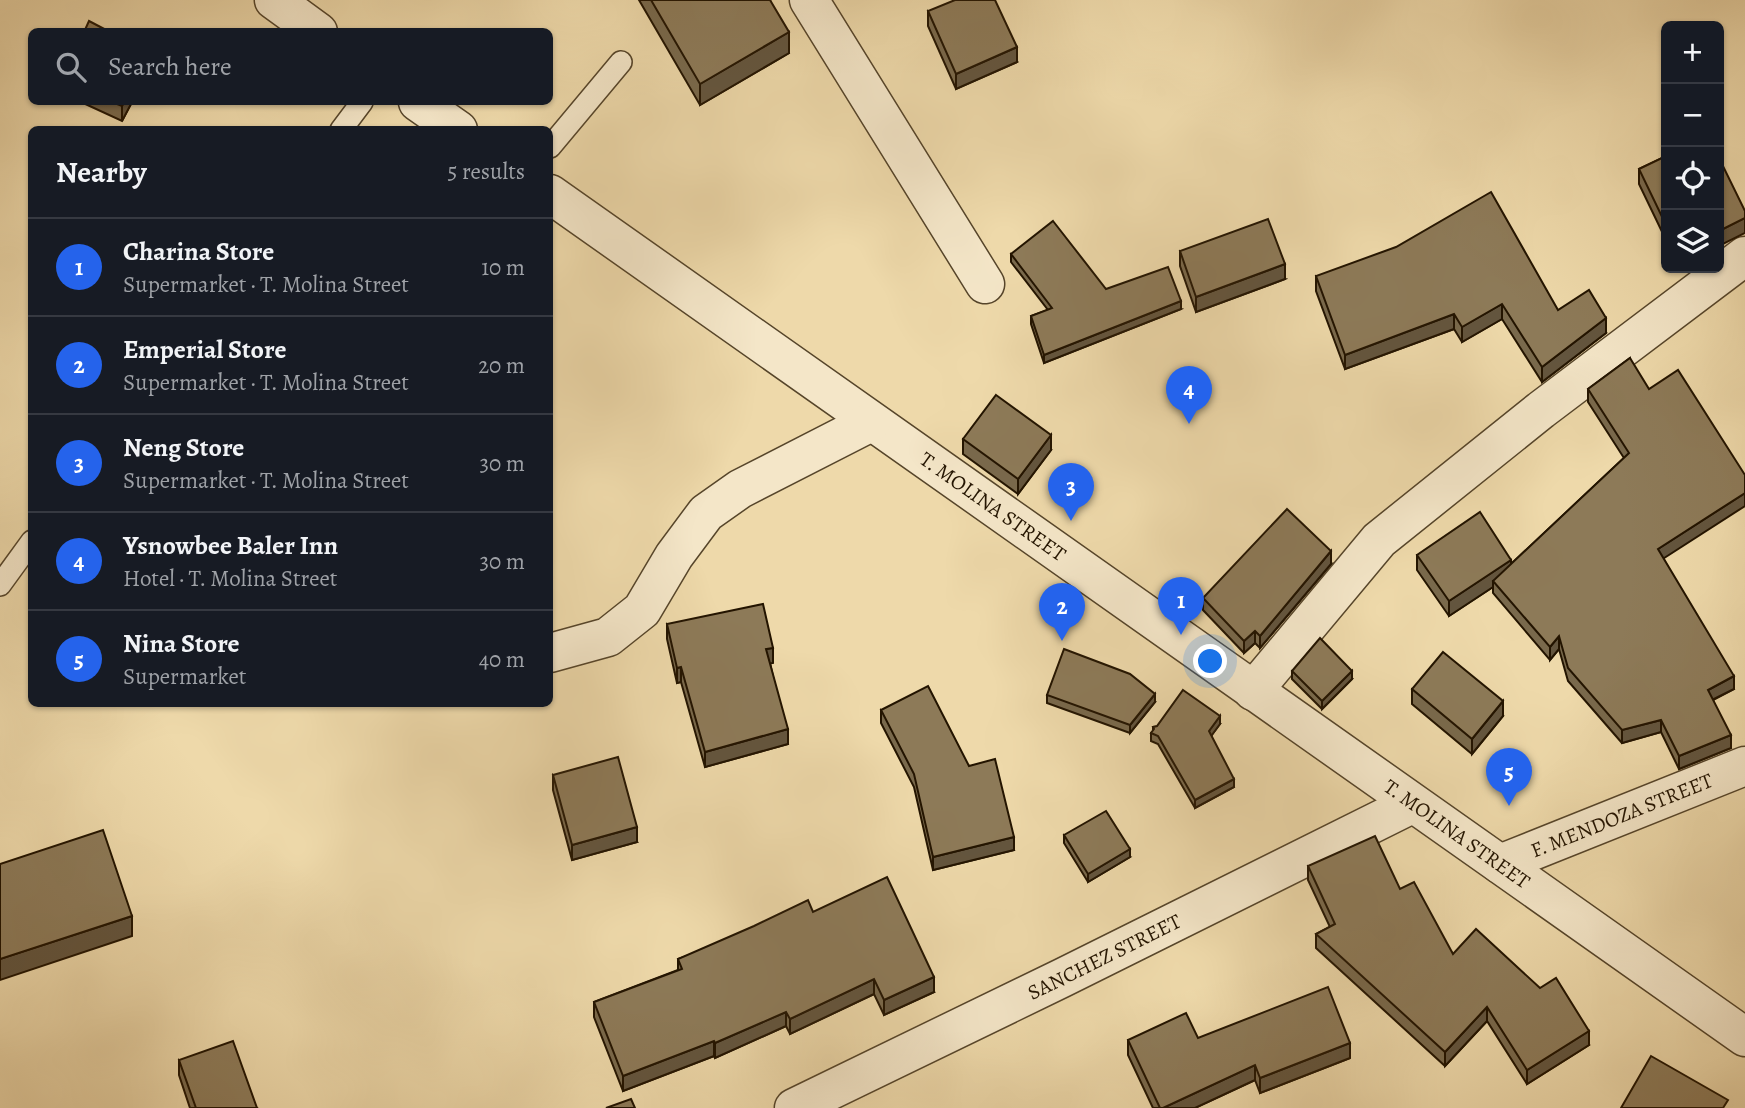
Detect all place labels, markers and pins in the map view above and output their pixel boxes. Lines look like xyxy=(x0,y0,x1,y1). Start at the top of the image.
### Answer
pin: 4 xyxy=(1166,366,1212,424)
pin: 3 xyxy=(1048,463,1094,521)
pin: 1 xyxy=(1158,577,1204,635)
pin: 2 xyxy=(1039,583,1085,641)
pin: 5 xyxy=(1486,748,1532,806)

